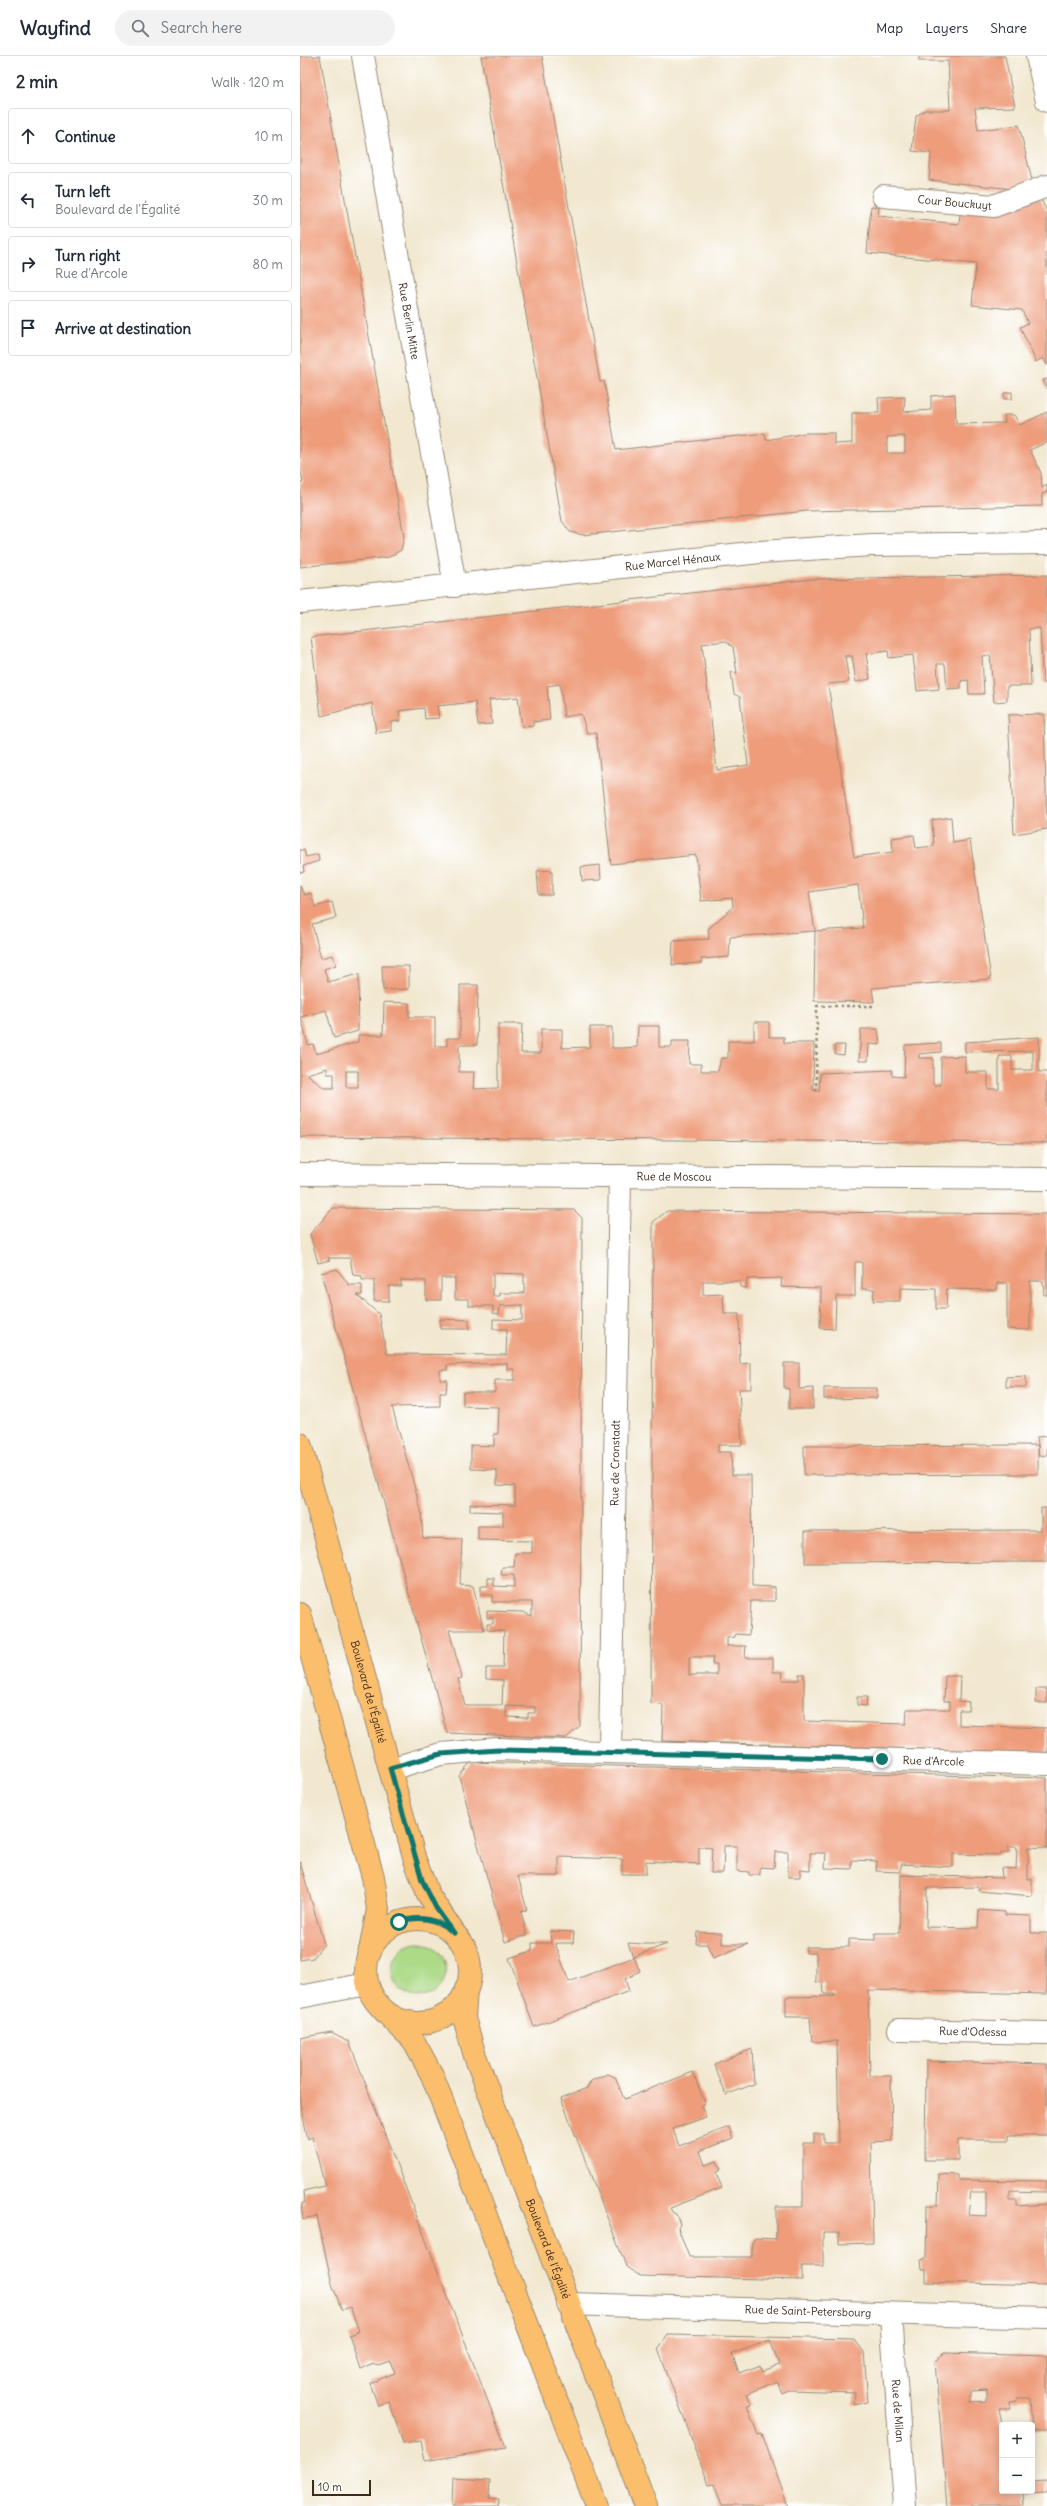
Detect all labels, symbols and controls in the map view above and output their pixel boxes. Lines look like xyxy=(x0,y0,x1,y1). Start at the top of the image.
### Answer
search box xyxy=(115,10,395,46)
text: Wayfind xyxy=(20,16,91,40)
icon: search xyxy=(129,17,151,39)
text: Search here xyxy=(161,18,242,37)
text: Map xyxy=(876,19,903,37)
text: Layers xyxy=(925,19,968,37)
text: Share xyxy=(990,19,1027,37)
text: 2 min xyxy=(16,71,58,93)
text: Walk · 120 m xyxy=(211,74,284,91)
icon: ahead xyxy=(17,125,39,147)
text: Continue xyxy=(55,127,116,146)
text: 10 m xyxy=(255,128,283,145)
text: Turn left xyxy=(55,182,110,201)
icon: left xyxy=(17,189,39,211)
text: 30 m xyxy=(253,192,283,209)
street label: Cour Bouckuyt xyxy=(917,192,993,213)
text: Boulevard de l'Égalité xyxy=(55,201,180,218)
text: Turn right xyxy=(55,246,120,265)
icon: right xyxy=(17,253,39,275)
text: 80 m xyxy=(252,256,283,273)
text: Rue d'Arcole xyxy=(55,265,128,282)
street label: Rue Berlin Mitte xyxy=(395,281,423,361)
icon: arrive xyxy=(17,317,39,339)
text: Arrive at destination xyxy=(55,319,191,338)
street label: Rue Marcel Hénaux xyxy=(624,549,722,574)
street label: Rue de Moscou xyxy=(636,1169,712,1184)
street label: Rue de Cronstadt xyxy=(607,1420,623,1506)
street label: Boulevard de l'Égalité xyxy=(348,1639,389,1745)
route end xyxy=(873,1750,891,1768)
street label: Rue d'Arcole xyxy=(902,1753,964,1769)
route start xyxy=(390,1913,408,1931)
street label: Rue d'Odessa xyxy=(939,2024,1007,2039)
street label: Boulevard de l'Égalité xyxy=(523,2197,574,2301)
street label: Rue de Saint-Petersbourg xyxy=(744,2302,871,2320)
street label: Rue de Milan xyxy=(889,2379,907,2443)
map controls xyxy=(999,2422,1035,2494)
button: + xyxy=(999,2422,1035,2458)
button: − xyxy=(999,2458,1035,2494)
scale bar xyxy=(312,2478,371,2497)
text: 10 m xyxy=(318,2480,342,2494)

